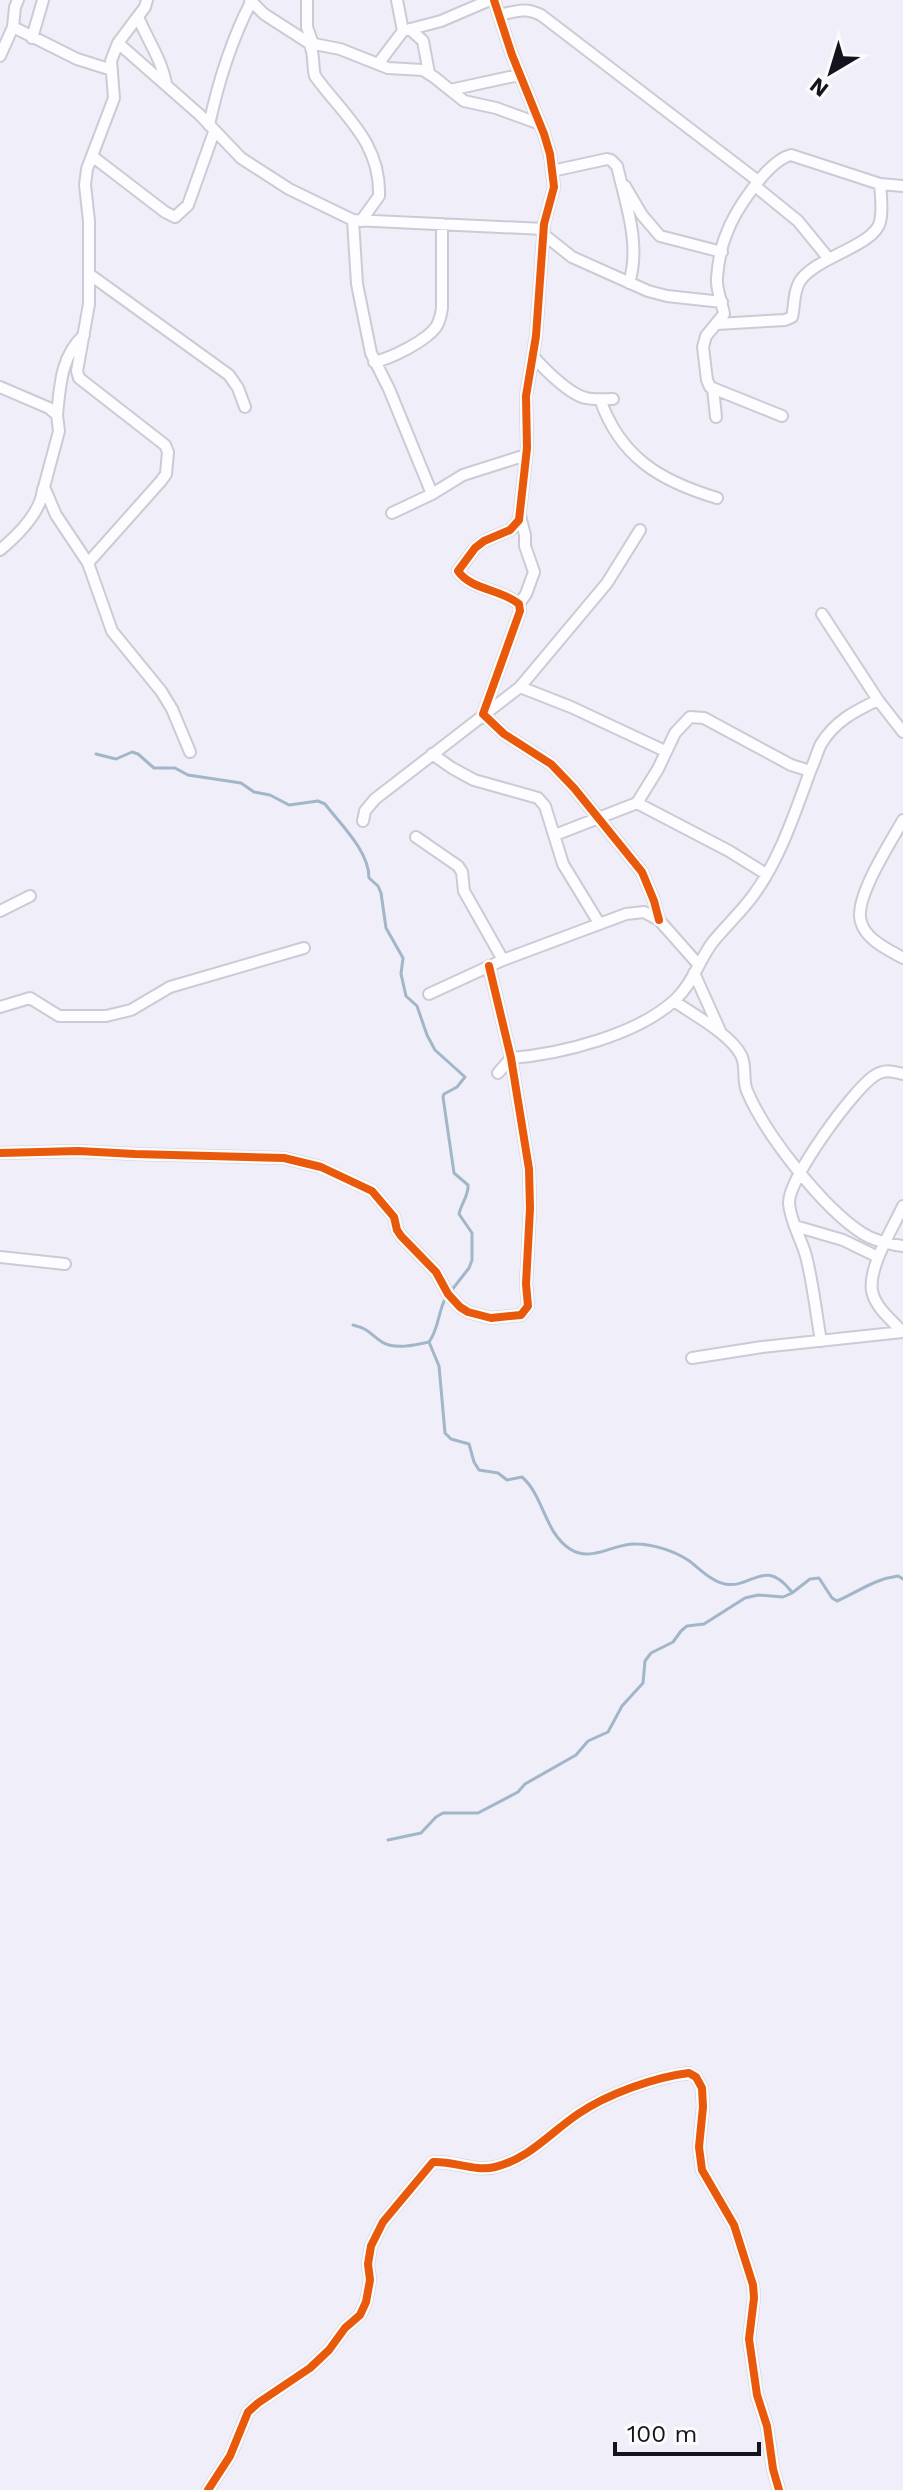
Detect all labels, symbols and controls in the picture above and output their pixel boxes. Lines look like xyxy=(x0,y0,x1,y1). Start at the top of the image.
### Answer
north arrow xyxy=(791,32,871,112)
text: N xyxy=(805,72,833,102)
scale bar xyxy=(615,2406,759,2456)
text: 100 m xyxy=(627,2420,697,2448)

